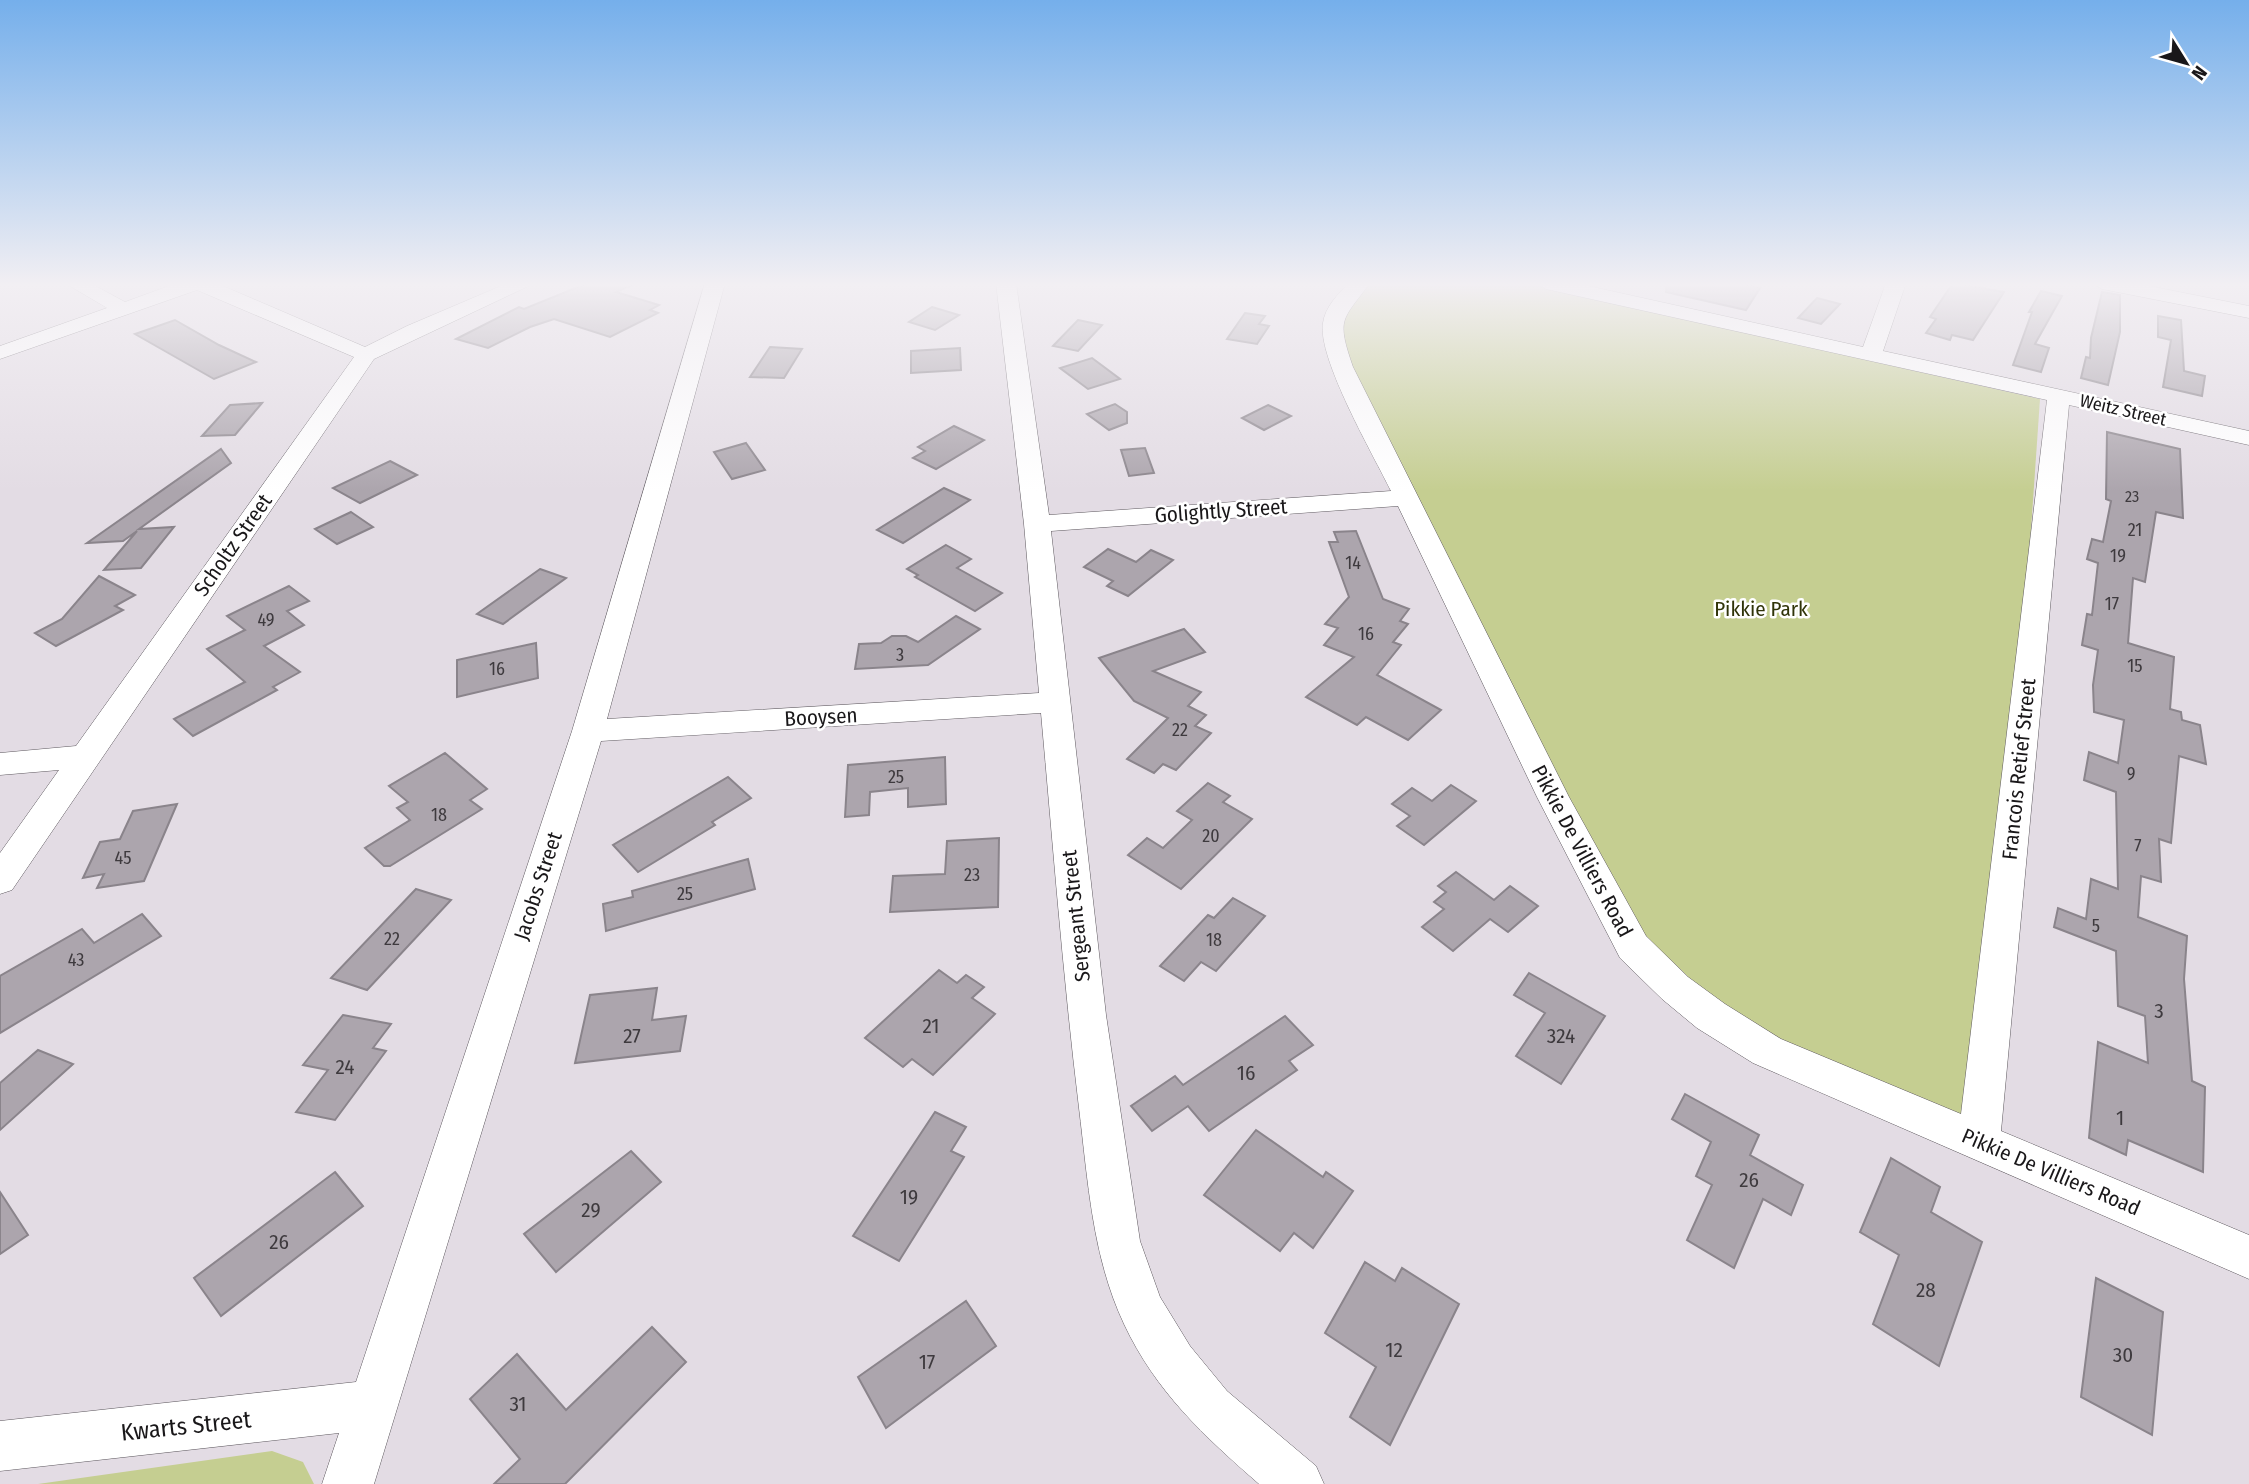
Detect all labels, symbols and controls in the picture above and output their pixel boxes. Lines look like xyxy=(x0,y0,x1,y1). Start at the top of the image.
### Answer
north arrow xyxy=(2151,28,2221,98)
text: N xyxy=(2187,61,2212,84)
street label: Weitz Street xyxy=(2078,389,2169,431)
house number: 23 xyxy=(2125,487,2139,506)
street label: Scholtz Street xyxy=(188,489,278,601)
street label: Golightly Street xyxy=(1154,493,1288,529)
house number: 21 xyxy=(2128,519,2142,541)
house number: 19 xyxy=(2110,545,2126,567)
house number: 14 xyxy=(1345,552,1361,574)
house number: 17 xyxy=(2105,593,2119,615)
park label: Pikkie Park xyxy=(1714,596,1808,622)
house number: 49 xyxy=(257,609,275,631)
house number: 16 xyxy=(1358,623,1374,645)
house number: 3 xyxy=(896,644,904,666)
house number: 15 xyxy=(2127,655,2143,677)
house number: 16 xyxy=(489,658,505,680)
street label: Francois Retief Street xyxy=(1997,677,2041,861)
street label: Booysen xyxy=(784,702,858,732)
house number: 22 xyxy=(1172,719,1188,741)
street label: Pikkie De Villiers Road xyxy=(1526,760,1638,942)
house number: 9 xyxy=(2127,763,2135,785)
house number: 25 xyxy=(888,766,904,788)
house number: 18 xyxy=(431,804,447,826)
house number: 20 xyxy=(1202,825,1220,847)
street label: Jacobs Street xyxy=(508,828,568,943)
house number: 7 xyxy=(2134,835,2142,857)
house number: 45 xyxy=(115,847,131,869)
street label: Sergeant Street xyxy=(1056,849,1096,983)
house number: 23 xyxy=(964,864,980,886)
house number: 25 xyxy=(677,883,693,905)
house number: 5 xyxy=(2092,915,2100,937)
house number: 22 xyxy=(384,928,400,950)
house number: 18 xyxy=(1206,929,1222,951)
house number: 43 xyxy=(68,949,84,971)
house number: 3 xyxy=(2154,998,2164,1024)
house number: 21 xyxy=(923,1013,940,1039)
house number: 27 xyxy=(623,1023,641,1049)
house number: 324 xyxy=(1547,1023,1575,1049)
house number: 24 xyxy=(335,1054,355,1080)
house number: 16 xyxy=(1237,1060,1255,1086)
house number: 1 xyxy=(2116,1105,2124,1131)
street label: Pikkie De Villiers Road xyxy=(1958,1123,2144,1221)
house number: 26 xyxy=(1739,1167,1759,1193)
house number: 19 xyxy=(900,1184,918,1210)
house number: 29 xyxy=(581,1197,601,1223)
house number: 26 xyxy=(269,1229,289,1255)
house number: 28 xyxy=(1916,1277,1936,1303)
house number: 12 xyxy=(1385,1337,1403,1363)
house number: 30 xyxy=(2113,1342,2133,1368)
house number: 17 xyxy=(919,1349,935,1375)
house number: 31 xyxy=(509,1391,527,1417)
street label: Kwarts Street xyxy=(119,1405,253,1447)

